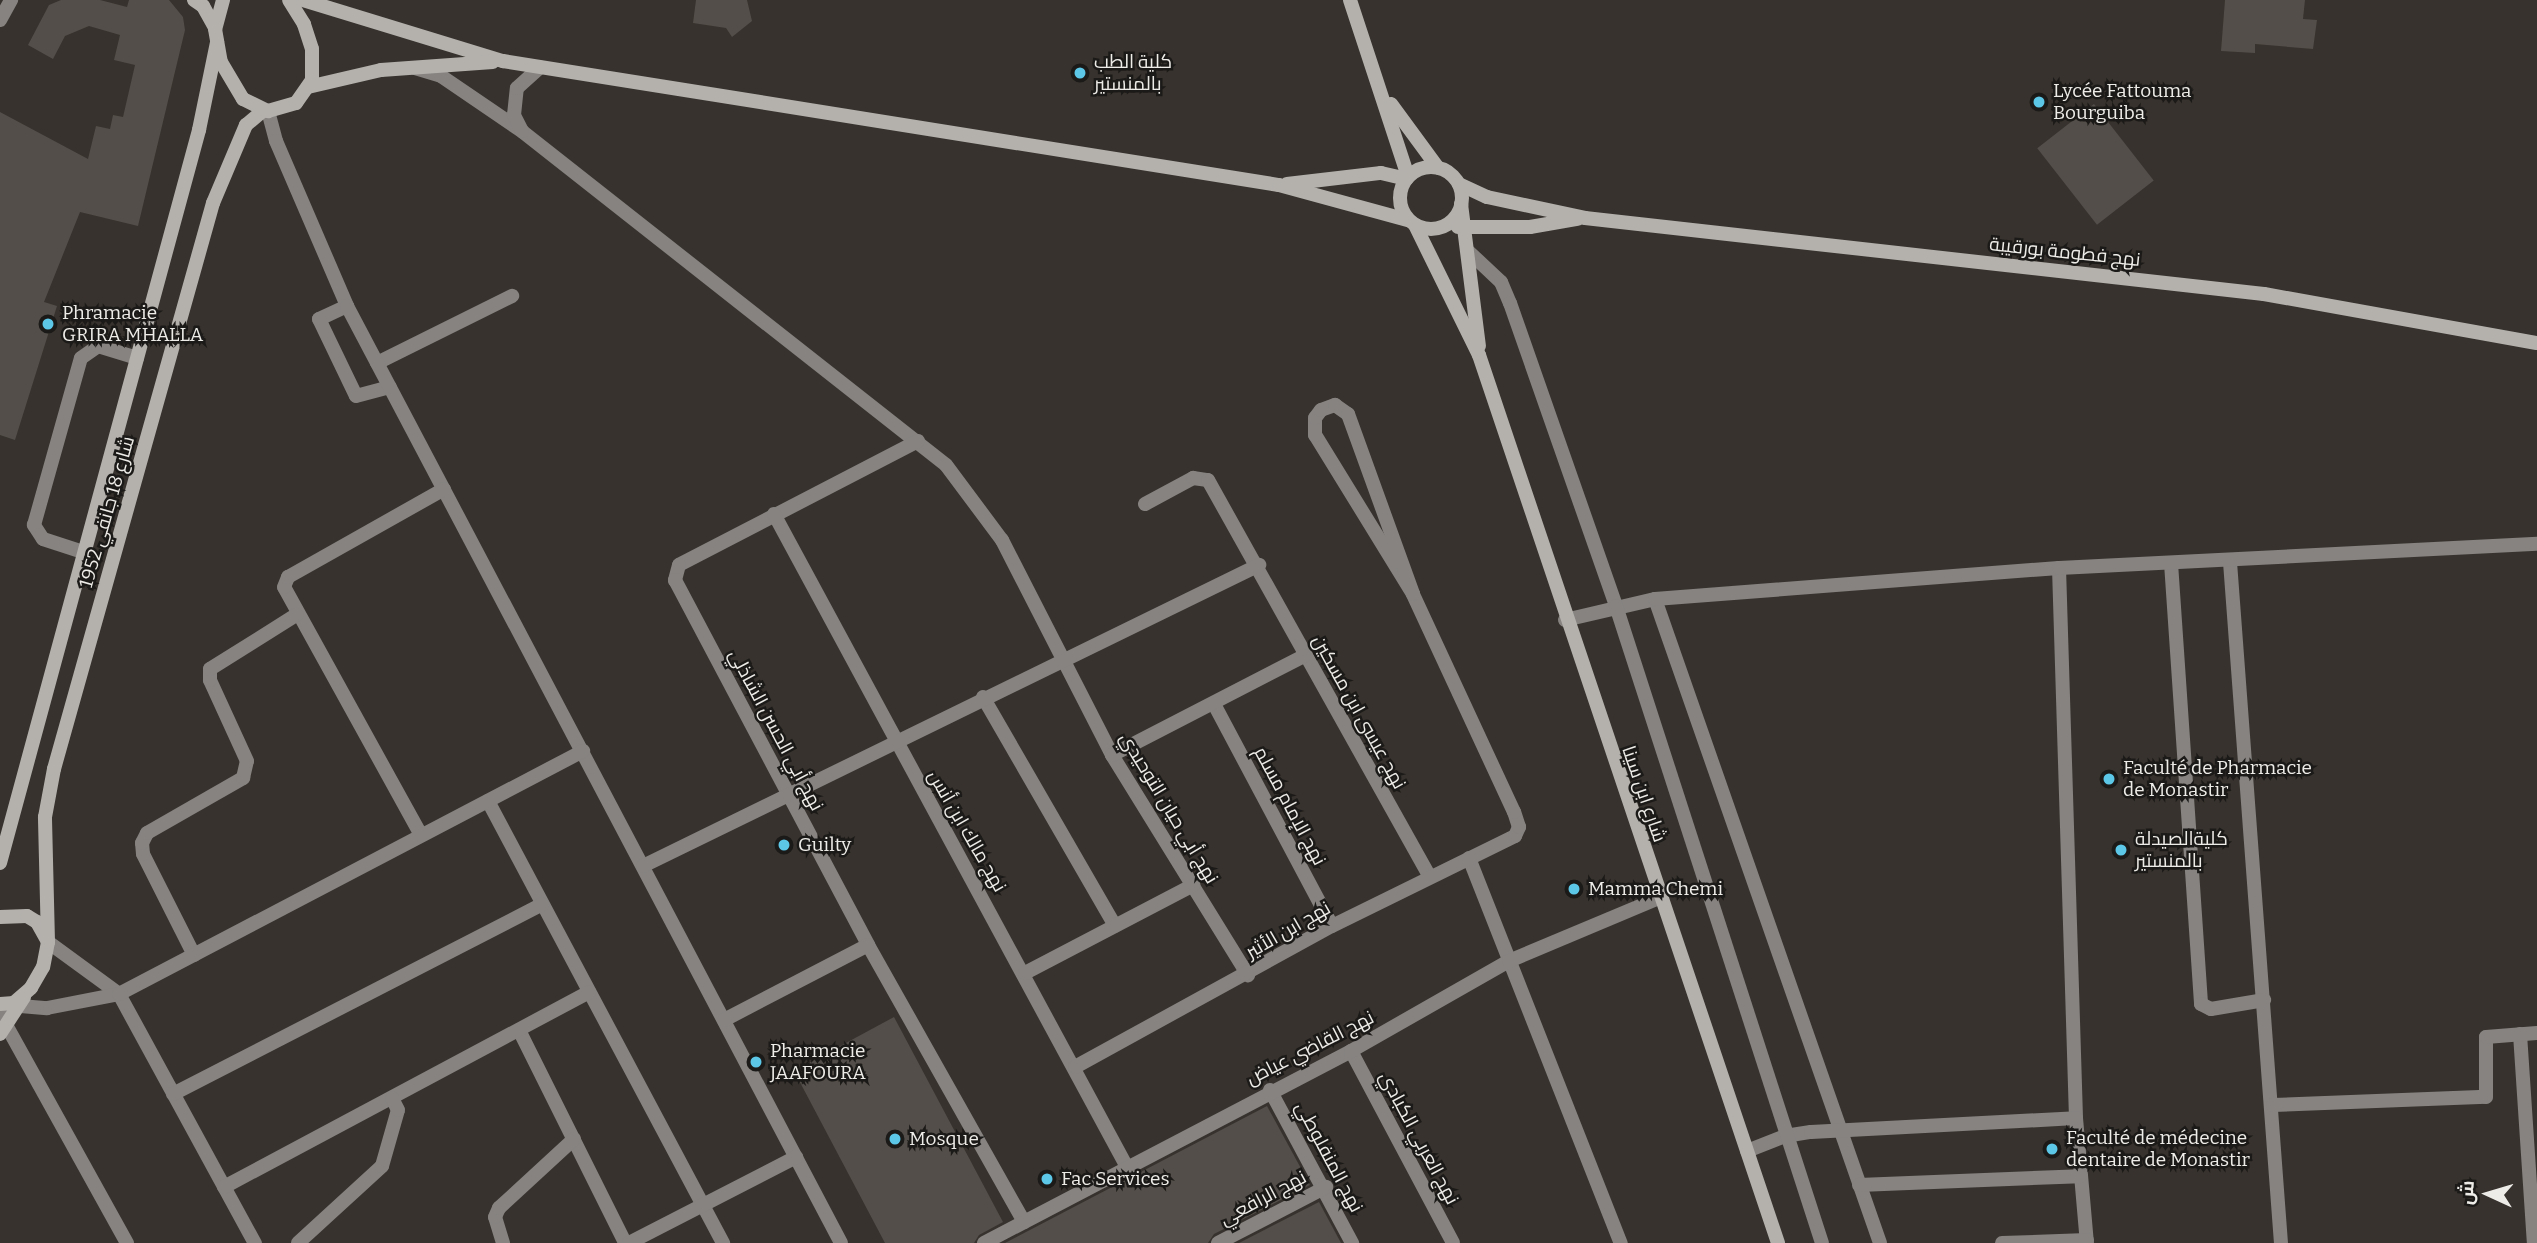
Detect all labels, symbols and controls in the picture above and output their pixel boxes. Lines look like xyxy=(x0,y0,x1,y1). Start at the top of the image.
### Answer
place label: كلية الطب بالمنستير xyxy=(1094,51,1172,95)
marker: كلية الطب بالمنستير xyxy=(1072,65,1088,81)
place label: Lycée Fattouma Bourguiba xyxy=(2053,80,2191,124)
marker: Lycée Fattouma Bourguiba xyxy=(2031,94,2047,110)
street label: نهج فطومة بورقيبة xyxy=(1988,233,2142,271)
place label: Phramacie GRIRA MHALLA xyxy=(62,302,203,346)
marker: Phramacie GRIRA MHALLA xyxy=(40,316,56,332)
street label: شارع 18 جانفي 1952 xyxy=(74,434,140,590)
street label: نهج عيسى ابن مسكين xyxy=(1307,631,1411,793)
street label: نهج أبي الحسن الشاذلي xyxy=(724,645,828,815)
street label: نهج أبي حيان التوحيدي xyxy=(1115,728,1223,888)
street label: نهج الإمام مسلم xyxy=(1249,743,1331,869)
street label: شارع ابن سينا xyxy=(1617,743,1671,845)
place label: Faculté de Pharmacie de Monastir xyxy=(2123,757,2312,801)
street label: نهج مالك ابن أنس xyxy=(923,766,1011,896)
marker: Faculté de Pharmacie de Monastir xyxy=(2101,771,2117,787)
place label: كليةالصيدلة بالمنستير xyxy=(2135,828,2228,872)
place label: Guilty xyxy=(798,834,851,856)
marker: Guilty xyxy=(776,837,792,853)
marker: كليةالصيدلة بالمنستير xyxy=(2113,842,2129,858)
place label: Mamma Chemi xyxy=(1588,878,1723,900)
marker: Mamma Chemi xyxy=(1566,881,1582,897)
street label: نهج ابن الأثير xyxy=(1241,897,1335,963)
street label: نهج القاضي عياض xyxy=(1242,1006,1378,1090)
place label: Pharmacie JAAFOURA xyxy=(770,1040,866,1084)
marker: Pharmacie JAAFOURA xyxy=(748,1054,764,1070)
street label: نهج العربي الكبادي xyxy=(1374,1068,1464,1208)
street label: نهج المنفلوطي xyxy=(1290,1098,1368,1216)
place label: Faculté de médecine dentaire de Monastir xyxy=(2066,1127,2250,1171)
place label: Mosque xyxy=(909,1128,979,1150)
marker: Mosque xyxy=(887,1131,903,1147)
marker: Faculté de médecine dentaire de Monastir xyxy=(2044,1141,2060,1157)
north arrow xyxy=(2453,1159,2523,1229)
street label: نهج الرافعي xyxy=(1216,1166,1310,1230)
place label: Fac Services xyxy=(1061,1168,1170,1190)
marker: Fac Services xyxy=(1039,1171,1055,1187)
text: ش xyxy=(2454,1180,2479,1205)

